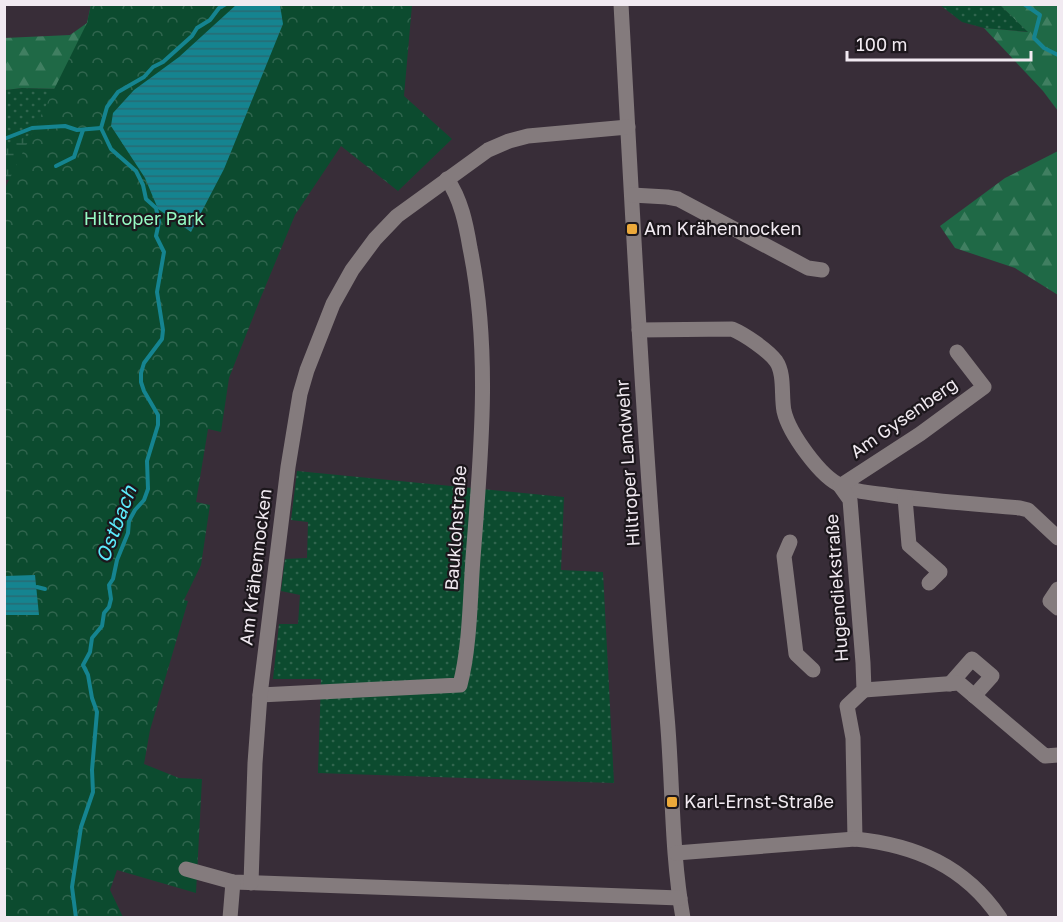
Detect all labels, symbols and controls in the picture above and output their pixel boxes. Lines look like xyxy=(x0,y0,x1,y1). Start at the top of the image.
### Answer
scale bar xyxy=(847,24,1032,62)
text: 100 m xyxy=(856,33,907,55)
park label: Hiltroper Park xyxy=(84,207,204,229)
place label: Am Krähennocken xyxy=(644,217,802,239)
marker: Am Krähennocken xyxy=(625,222,639,236)
street label: Am Gysenberg xyxy=(846,372,961,462)
street label: Hiltroper Landwehr xyxy=(610,379,644,547)
street label: Bauklohstraße xyxy=(440,465,470,591)
water label: Ostbach xyxy=(89,481,141,565)
street label: Am Krähennocken xyxy=(234,487,276,646)
street label: Hugendiekstraße xyxy=(820,513,852,663)
place label: Karl-Ernst-Straße xyxy=(684,790,834,812)
marker: Karl-Ernst-Straße xyxy=(665,795,679,809)

